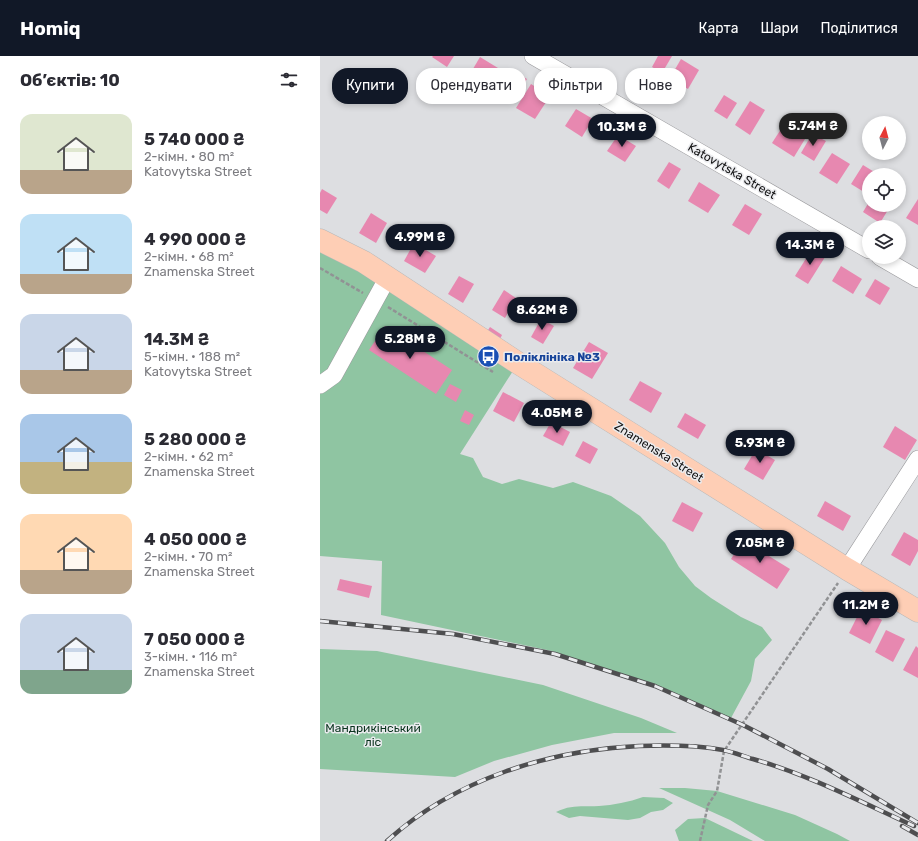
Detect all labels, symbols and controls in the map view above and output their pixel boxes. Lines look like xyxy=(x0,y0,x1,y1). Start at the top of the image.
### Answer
text: Homiq xyxy=(20,17,81,40)
text: Карта xyxy=(699,20,738,37)
text: Шари xyxy=(760,20,798,37)
text: Поділитися xyxy=(820,20,898,37)
chip: Купити xyxy=(332,68,408,104)
chip: Орендувати xyxy=(416,68,526,104)
chip: Фільтри xyxy=(534,68,617,104)
chip: Нове xyxy=(625,68,686,104)
icon: filters xyxy=(278,69,300,91)
text: Об’єктів: 10 xyxy=(20,70,120,90)
pin: 5.74M ₴ xyxy=(776,113,850,147)
pin: 10.3M ₴ xyxy=(585,114,659,148)
north arrow xyxy=(862,116,906,160)
map controls xyxy=(862,116,906,264)
text: 5.74M ₴ xyxy=(788,118,838,133)
text: 10.3M ₴ xyxy=(597,119,647,134)
text: 5 740 000 ₴ xyxy=(144,129,244,149)
icon: home xyxy=(52,130,100,178)
street label: Katovytska Street xyxy=(685,140,779,202)
text: 2-кімн. · 80 m² xyxy=(144,149,234,164)
text: Katovytska Street xyxy=(144,164,252,179)
button: locate xyxy=(862,168,906,212)
button: layers xyxy=(862,220,906,264)
pin: 4.99M ₴ xyxy=(383,224,457,258)
text: 4 990 000 ₴ xyxy=(144,229,246,249)
text: 4.99M ₴ xyxy=(395,229,445,244)
icon: home xyxy=(52,230,100,278)
pin: 14.3M ₴ xyxy=(773,232,847,266)
text: 14.3M ₴ xyxy=(785,237,835,252)
text: 2-кімн. · 68 m² xyxy=(144,249,234,264)
text: Znamenska Street xyxy=(144,264,255,279)
pin: 8.62M ₴ xyxy=(505,297,579,331)
text: 8.62M ₴ xyxy=(516,302,568,317)
pin: 5.28M ₴ xyxy=(373,326,447,360)
text: 14.3M ₴ xyxy=(144,329,209,349)
icon: home xyxy=(52,330,100,378)
text: 5.28M ₴ xyxy=(384,331,436,346)
bus stop icon: Поліклініка №3 xyxy=(475,344,501,370)
text: 5-кімн. · 188 m² xyxy=(144,349,240,364)
place label: Поліклініка №3 xyxy=(504,350,600,364)
text: Katovytska Street xyxy=(144,364,252,379)
pin: 4.05M ₴ xyxy=(520,400,594,434)
text: 4.05M ₴ xyxy=(531,405,583,420)
street label: Znamenska Street xyxy=(612,419,706,485)
text: 5 280 000 ₴ xyxy=(144,429,246,449)
icon: home xyxy=(52,430,100,478)
pin: 5.93M ₴ xyxy=(723,430,797,464)
text: 5.93M ₴ xyxy=(735,435,785,450)
text: 2-кімн. · 62 m² xyxy=(144,449,233,464)
text: Znamenska Street xyxy=(144,464,255,479)
text: 4 050 000 ₴ xyxy=(144,529,247,549)
icon: home xyxy=(52,530,100,578)
pin: 7.05M ₴ xyxy=(723,530,797,564)
text: 7.05M ₴ xyxy=(735,535,785,550)
text: 2-кімн. · 70 m² xyxy=(144,549,233,564)
text: Znamenska Street xyxy=(144,564,255,579)
pin: 11.2M ₴ xyxy=(829,592,903,626)
text: 11.2M ₴ xyxy=(842,597,890,612)
text: 7 050 000 ₴ xyxy=(144,629,245,649)
icon: home xyxy=(52,630,100,678)
text: 3-кімн. · 116 m² xyxy=(144,649,237,664)
text: Znamenska Street xyxy=(144,664,255,679)
park label: Мандрикінський ліс xyxy=(325,721,421,749)

